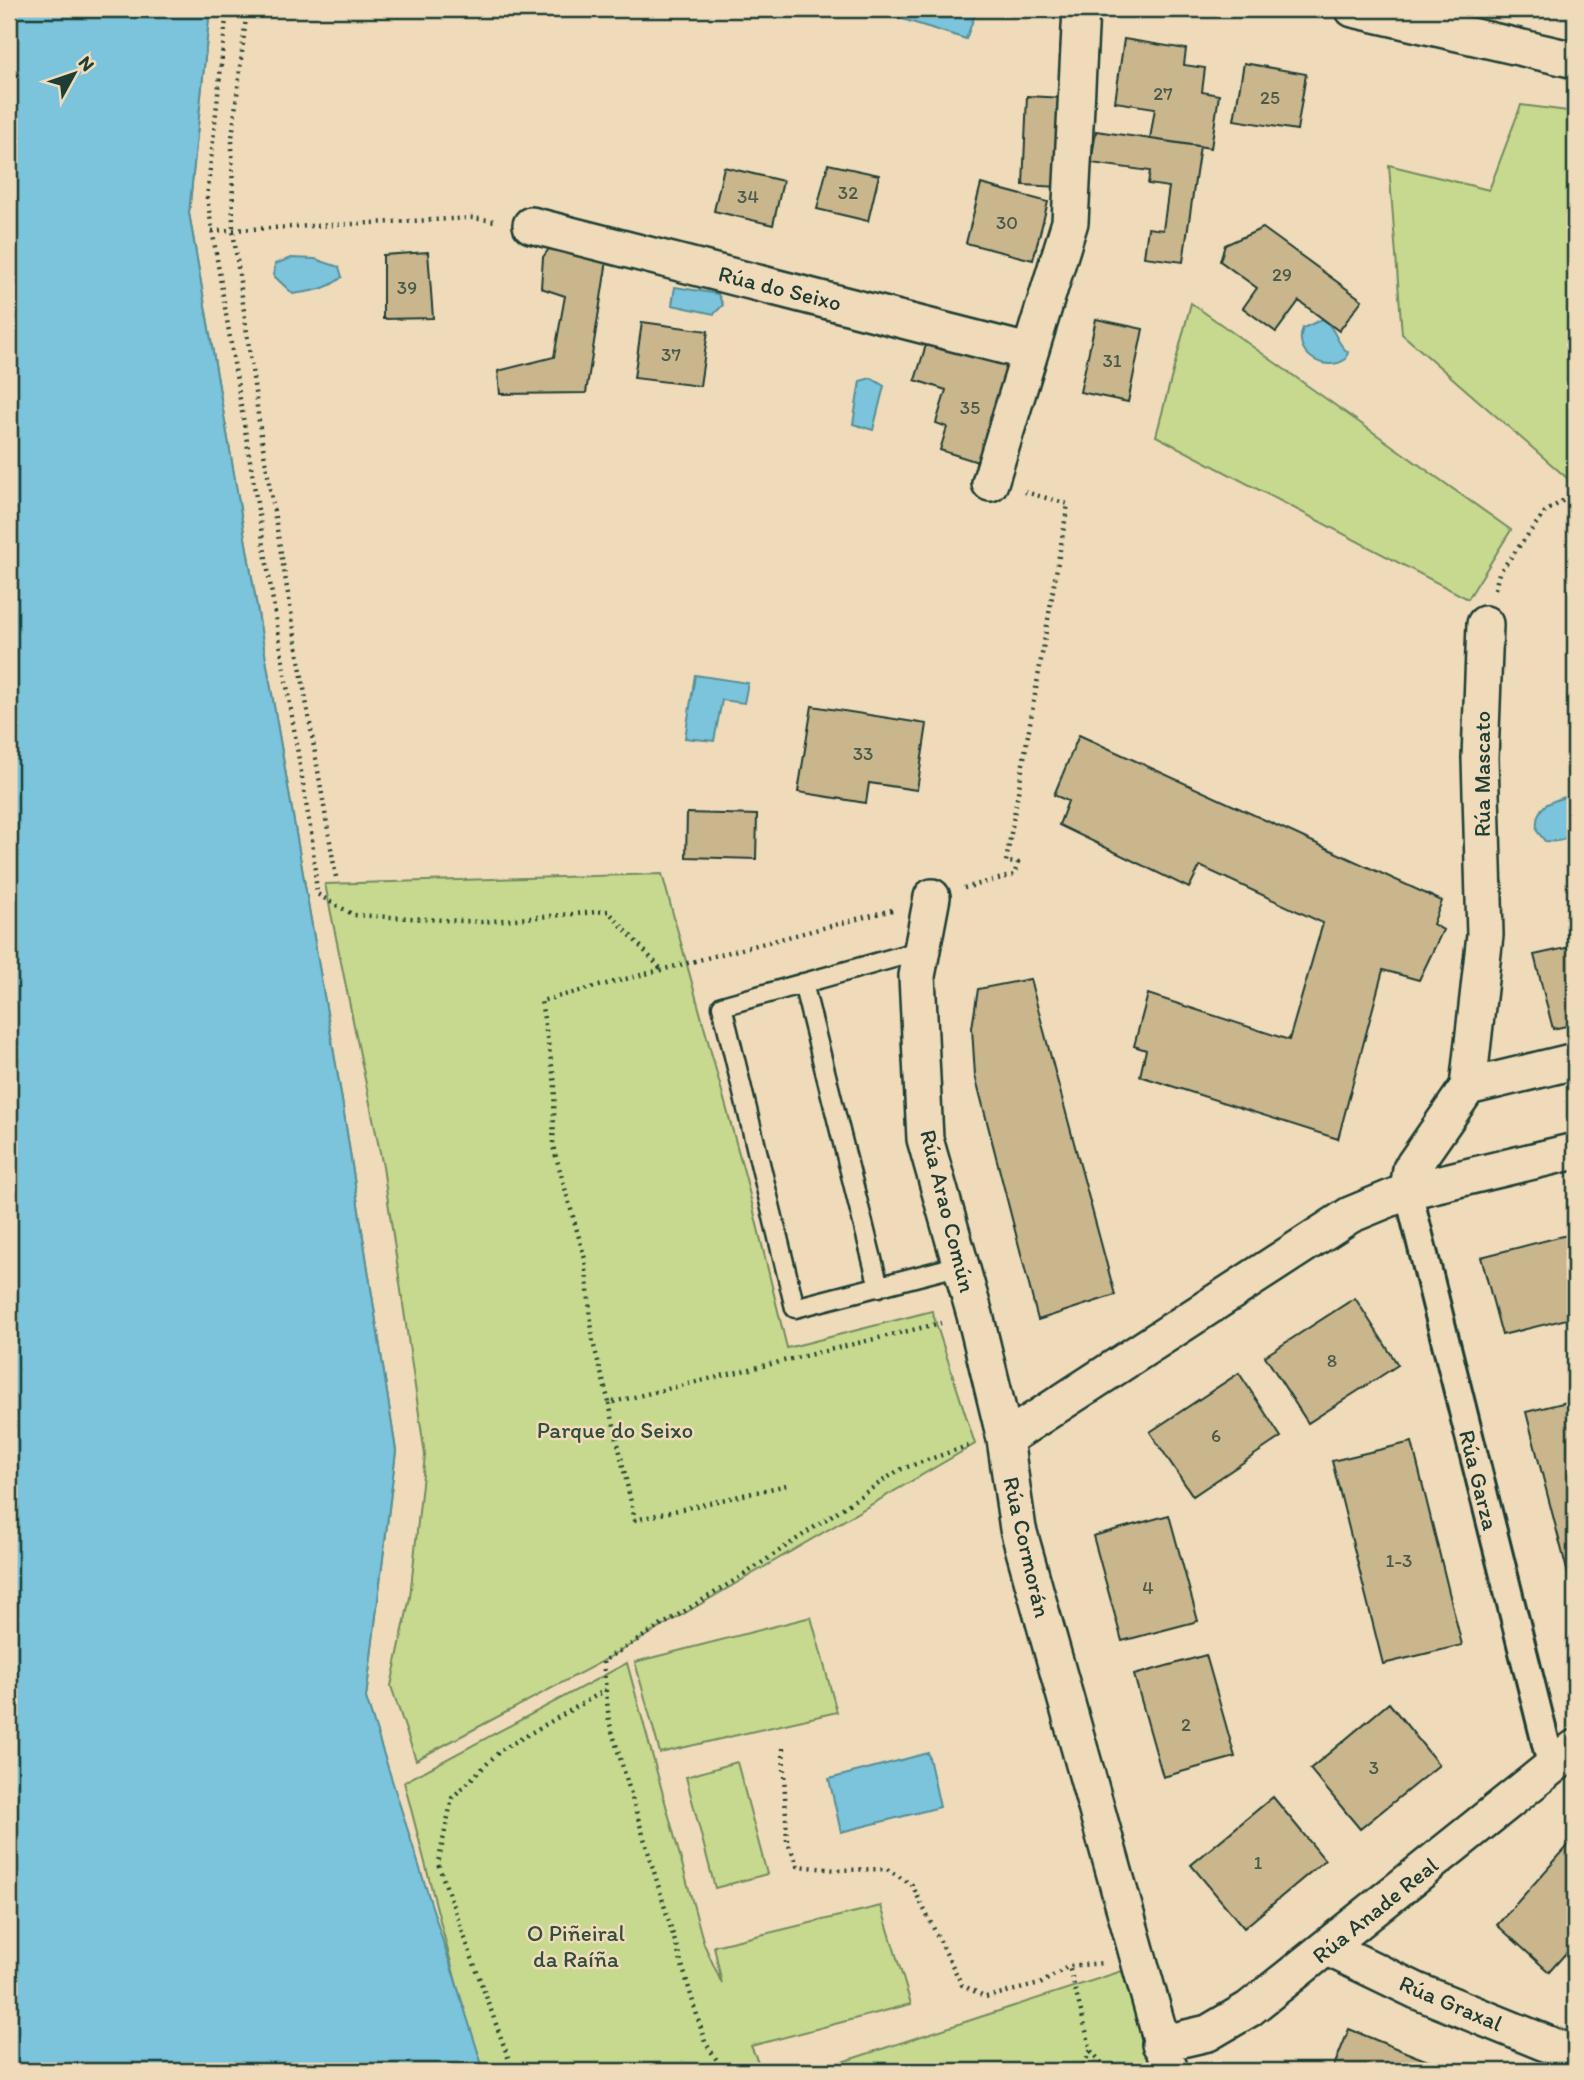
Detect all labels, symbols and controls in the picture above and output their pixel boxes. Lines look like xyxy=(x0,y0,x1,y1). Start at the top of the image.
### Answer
north arrow xyxy=(38,38,108,108)
text: N xyxy=(74,51,100,76)
house number: 27 xyxy=(1153,82,1173,105)
house number: 25 xyxy=(1260,86,1280,109)
house number: 32 xyxy=(838,181,858,204)
house number: 34 xyxy=(737,185,759,208)
house number: 30 xyxy=(996,211,1018,234)
street label: Rúa do Seixo xyxy=(716,259,844,317)
house number: 29 xyxy=(1272,263,1292,286)
house number: 39 xyxy=(397,276,417,299)
house number: 37 xyxy=(661,343,681,366)
house number: 31 xyxy=(1102,349,1122,372)
house number: 35 xyxy=(960,396,980,419)
street label: Rúa Mascato xyxy=(1468,711,1496,837)
house number: 33 xyxy=(853,742,873,765)
street label: Rúa Arao Común xyxy=(914,1127,982,1295)
house number: 8 xyxy=(1327,1349,1337,1372)
park label: Parque do Seixo xyxy=(537,1416,693,1444)
house number: 6 xyxy=(1211,1424,1221,1447)
street label: Rúa Garza xyxy=(1453,1427,1505,1533)
street label: Rúa Cormorán xyxy=(997,1474,1057,1620)
house number: 1-3 xyxy=(1386,1549,1412,1572)
house number: 4 xyxy=(1142,1576,1154,1599)
house number: 2 xyxy=(1181,1713,1191,1736)
house number: 3 xyxy=(1369,1756,1379,1779)
street label: Rúa Anade Real xyxy=(1306,1850,1444,1969)
house number: 1 xyxy=(1254,1851,1263,1874)
park label: O Piñeiral da Raíña xyxy=(527,1919,626,1973)
street label: Rúa Graxal xyxy=(1395,1969,1507,2037)

